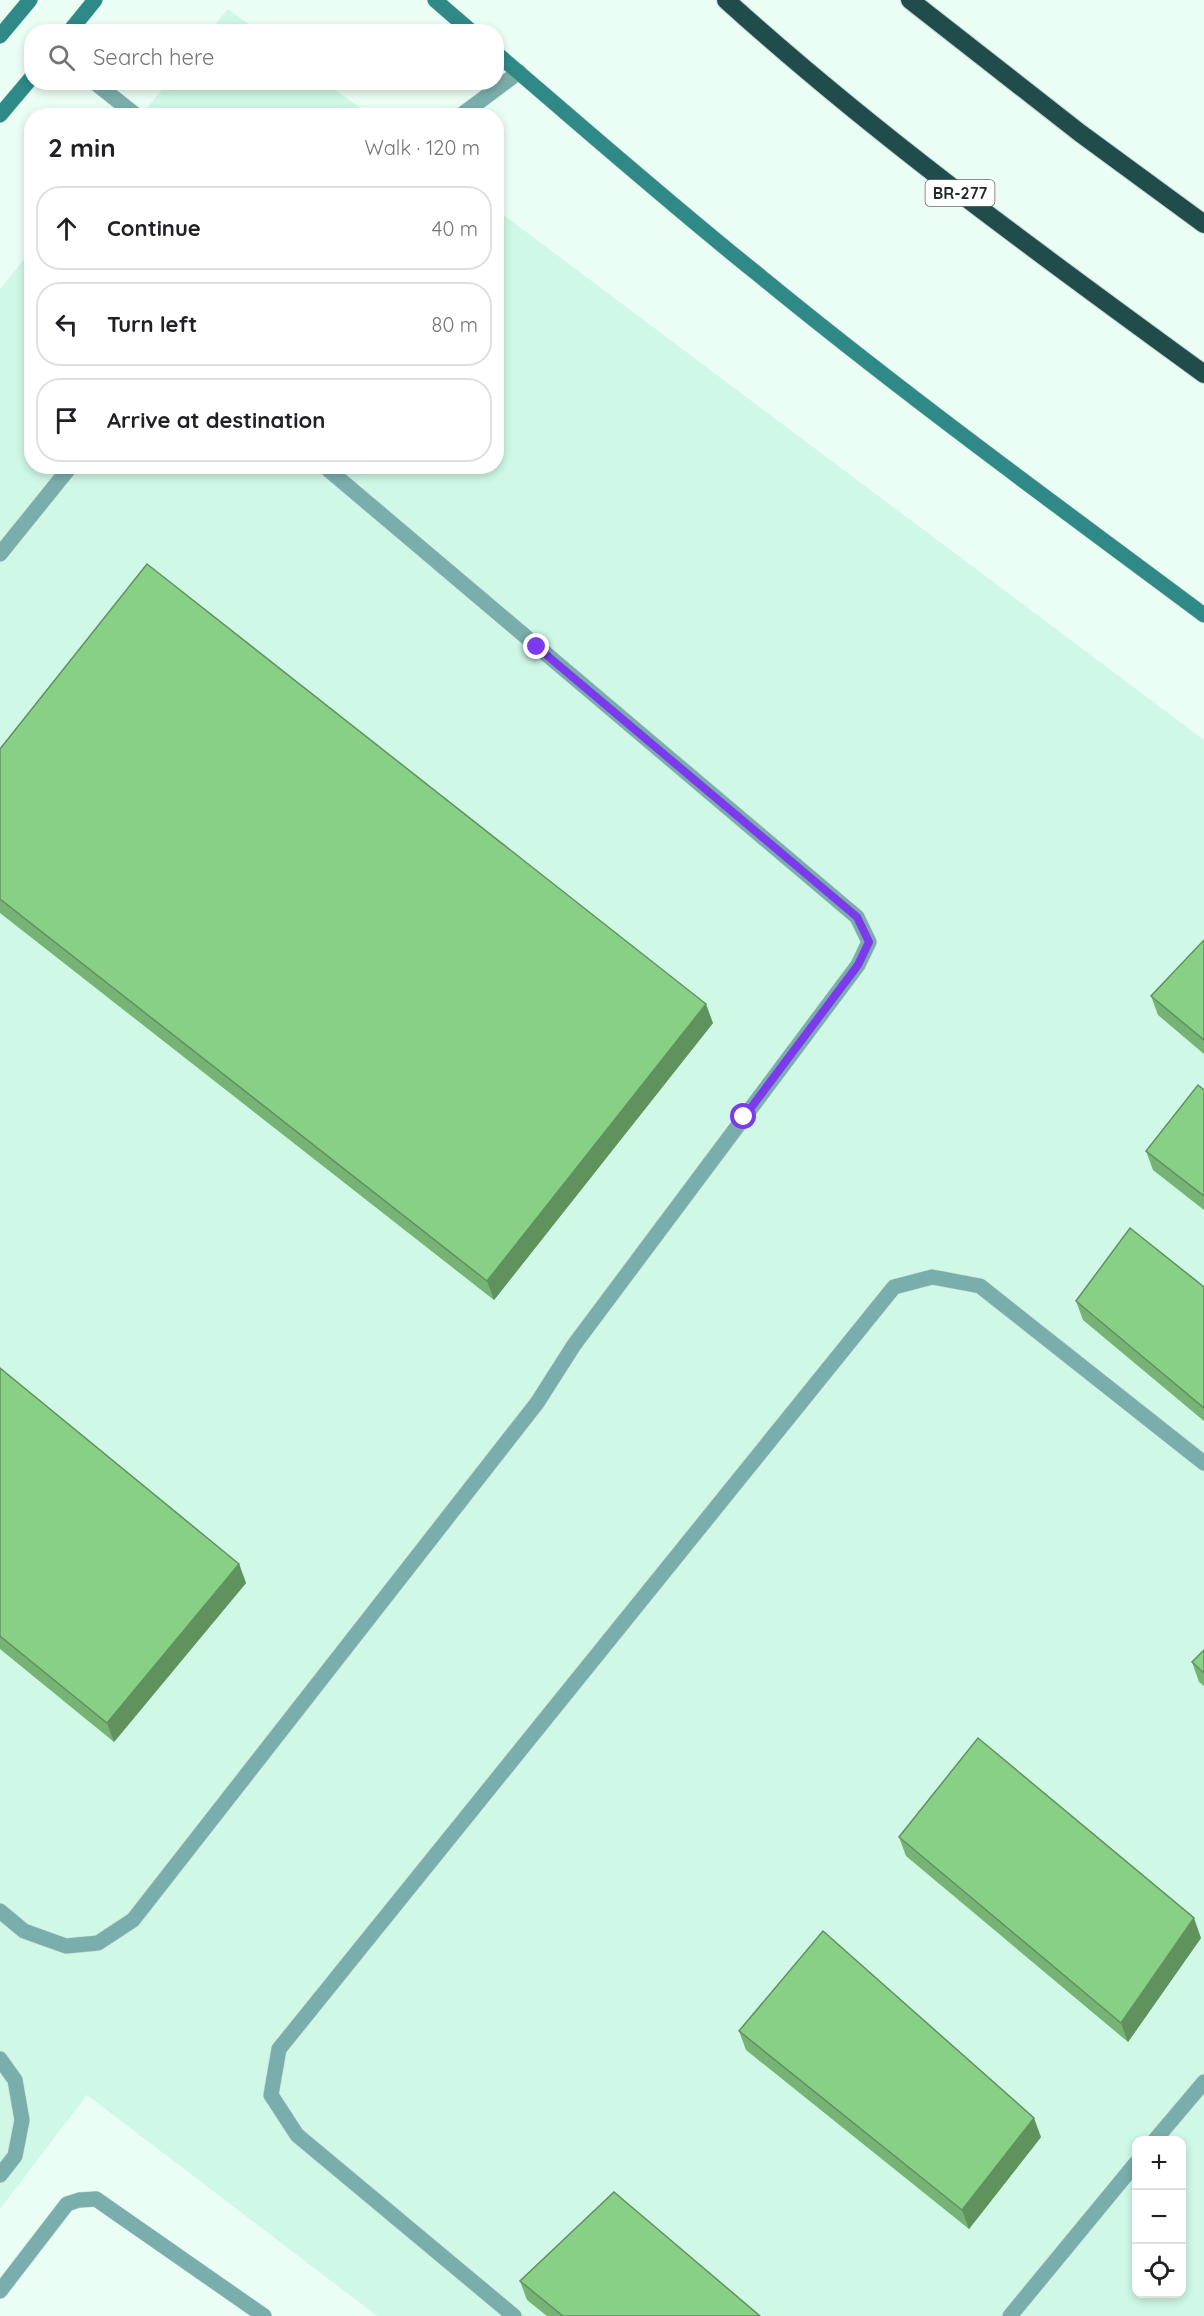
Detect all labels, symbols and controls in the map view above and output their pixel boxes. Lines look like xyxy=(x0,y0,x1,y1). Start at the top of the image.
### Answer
search box xyxy=(24,24,504,90)
icon: search xyxy=(45,41,78,74)
text: Search here xyxy=(93,43,214,71)
text: 2 min xyxy=(48,131,116,164)
text: Walk · 120 m xyxy=(365,135,480,160)
road number: BR-277 xyxy=(926,180,994,206)
icon: ahead xyxy=(50,212,83,245)
text: Continue xyxy=(107,214,201,242)
text: 40 m xyxy=(432,216,478,241)
icon: left xyxy=(50,308,83,341)
text: Turn left xyxy=(107,310,197,338)
text: 80 m xyxy=(432,312,478,337)
icon: arrive xyxy=(50,404,83,437)
text: Arrive at destination xyxy=(107,406,325,434)
route end xyxy=(523,633,549,659)
route start xyxy=(730,1103,756,1129)
map controls xyxy=(1132,2136,1186,2298)
button: + xyxy=(1132,2136,1186,2190)
button: − xyxy=(1132,2190,1186,2244)
button: locate xyxy=(1132,2244,1186,2298)

